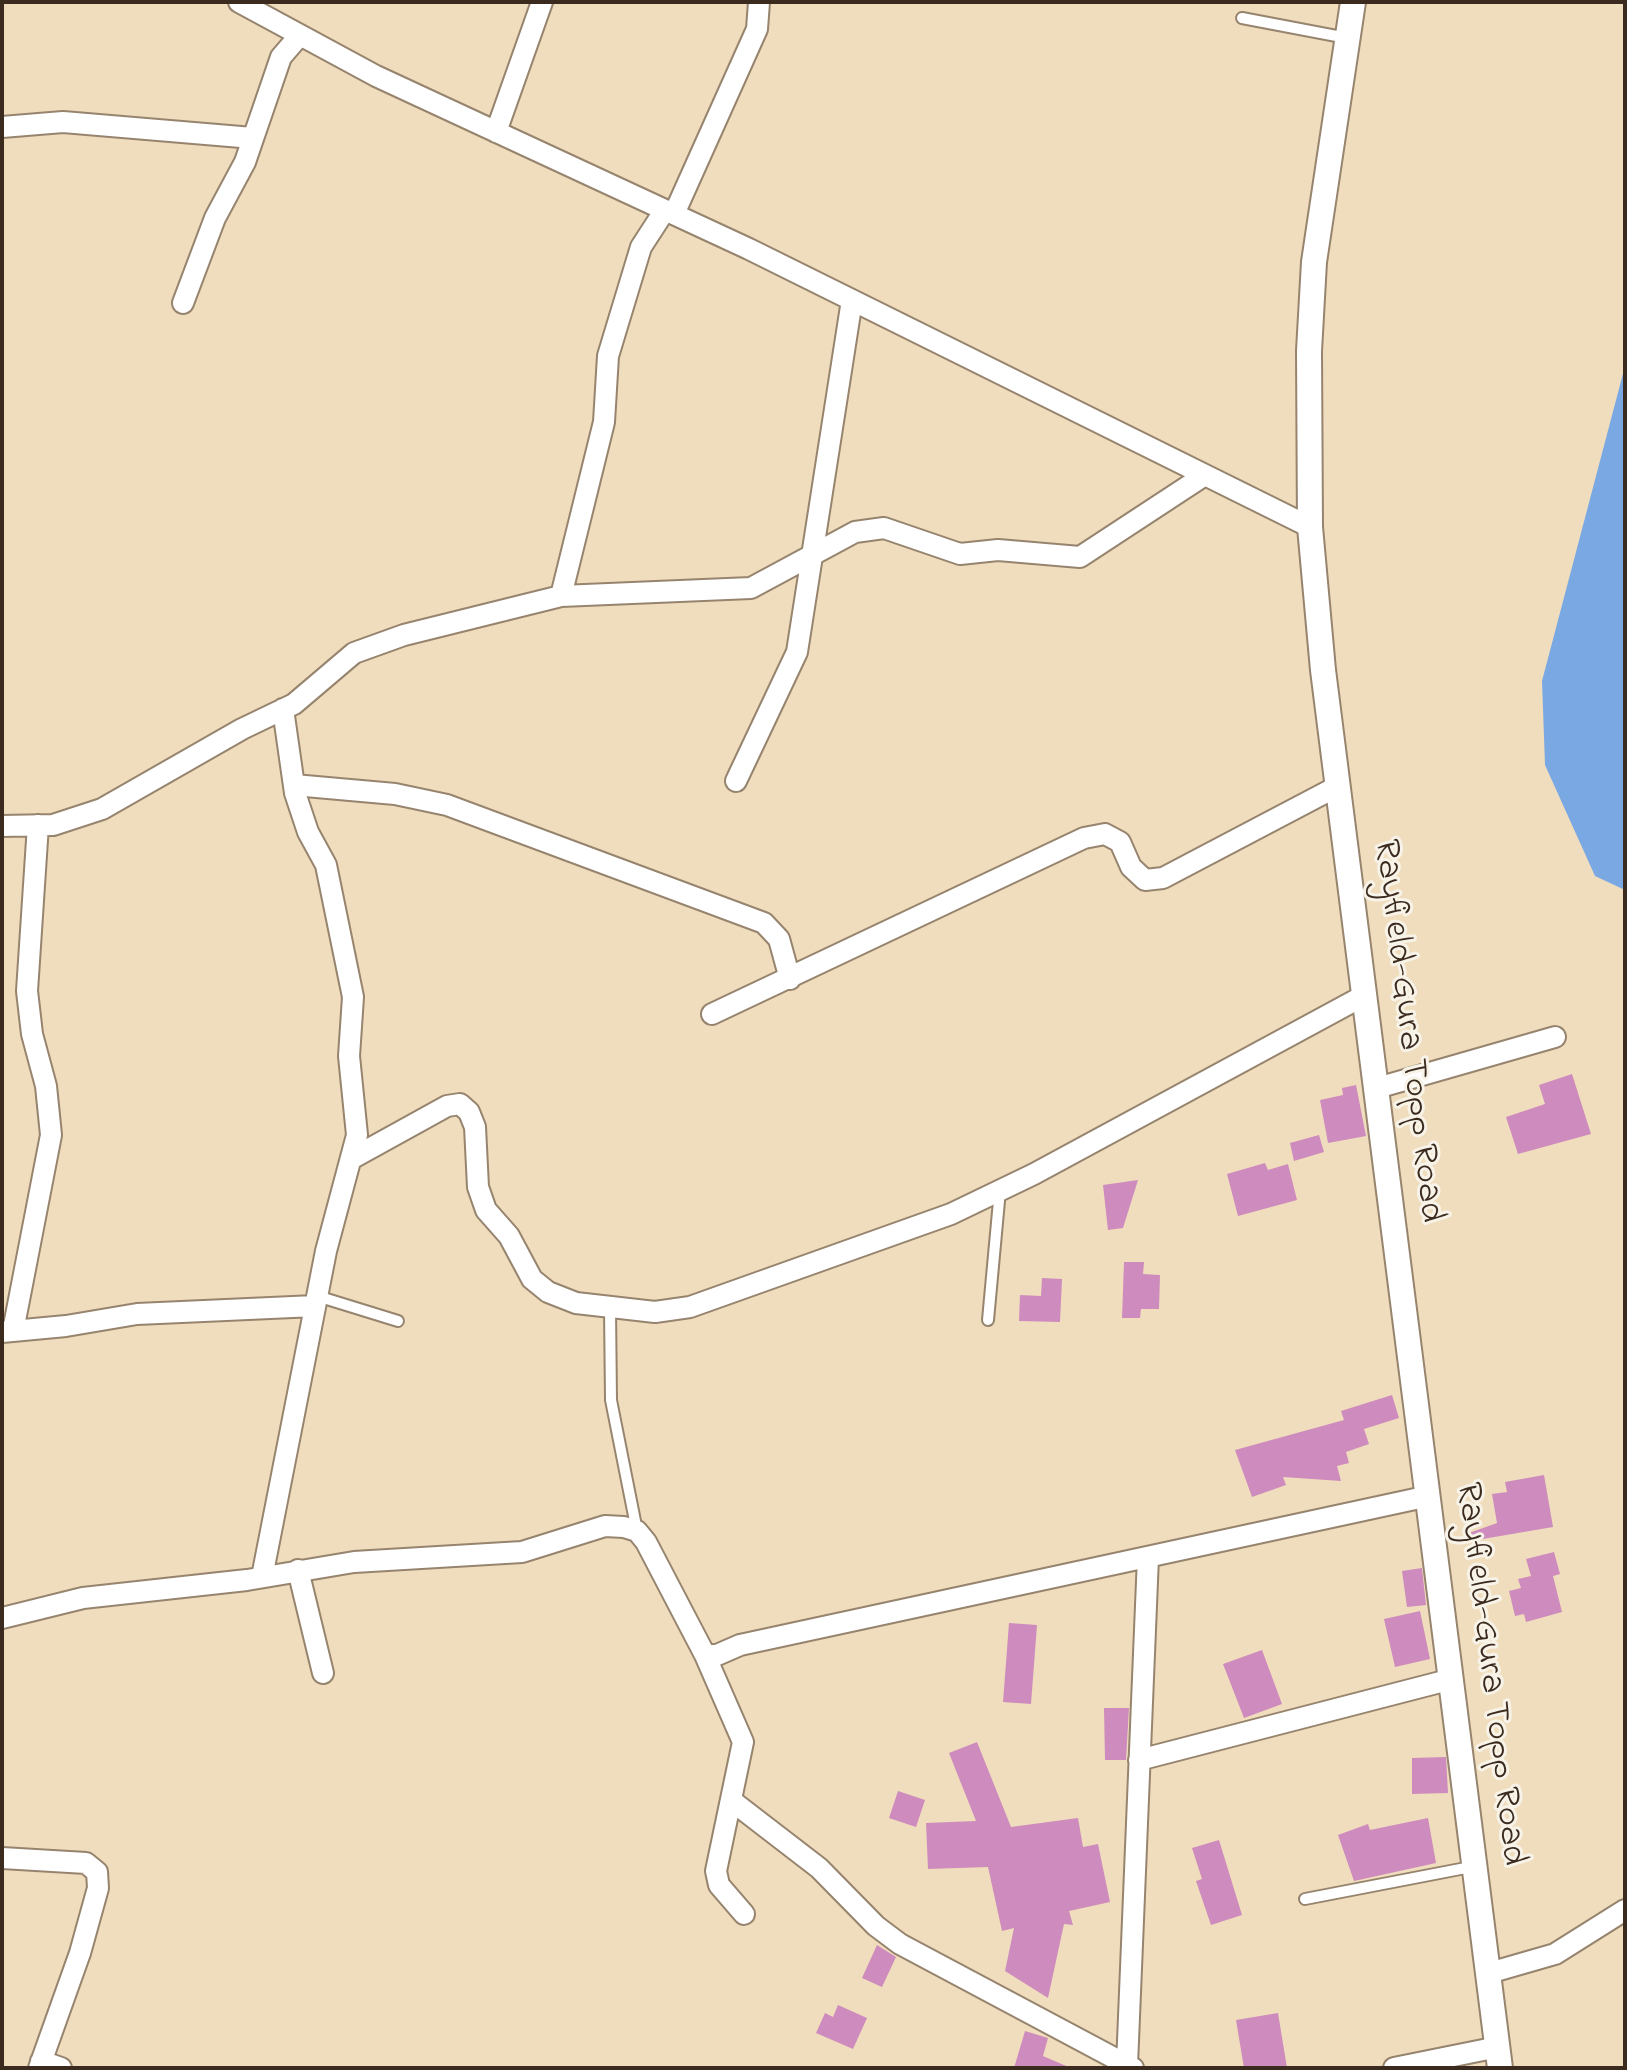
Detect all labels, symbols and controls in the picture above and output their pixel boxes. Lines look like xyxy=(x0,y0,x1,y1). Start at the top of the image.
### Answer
street label: Rayfield-Gura Topp Road xyxy=(1361,837,1451,1225)
street label: Rayfield-Gura Topp Road xyxy=(1443,1480,1533,1868)

